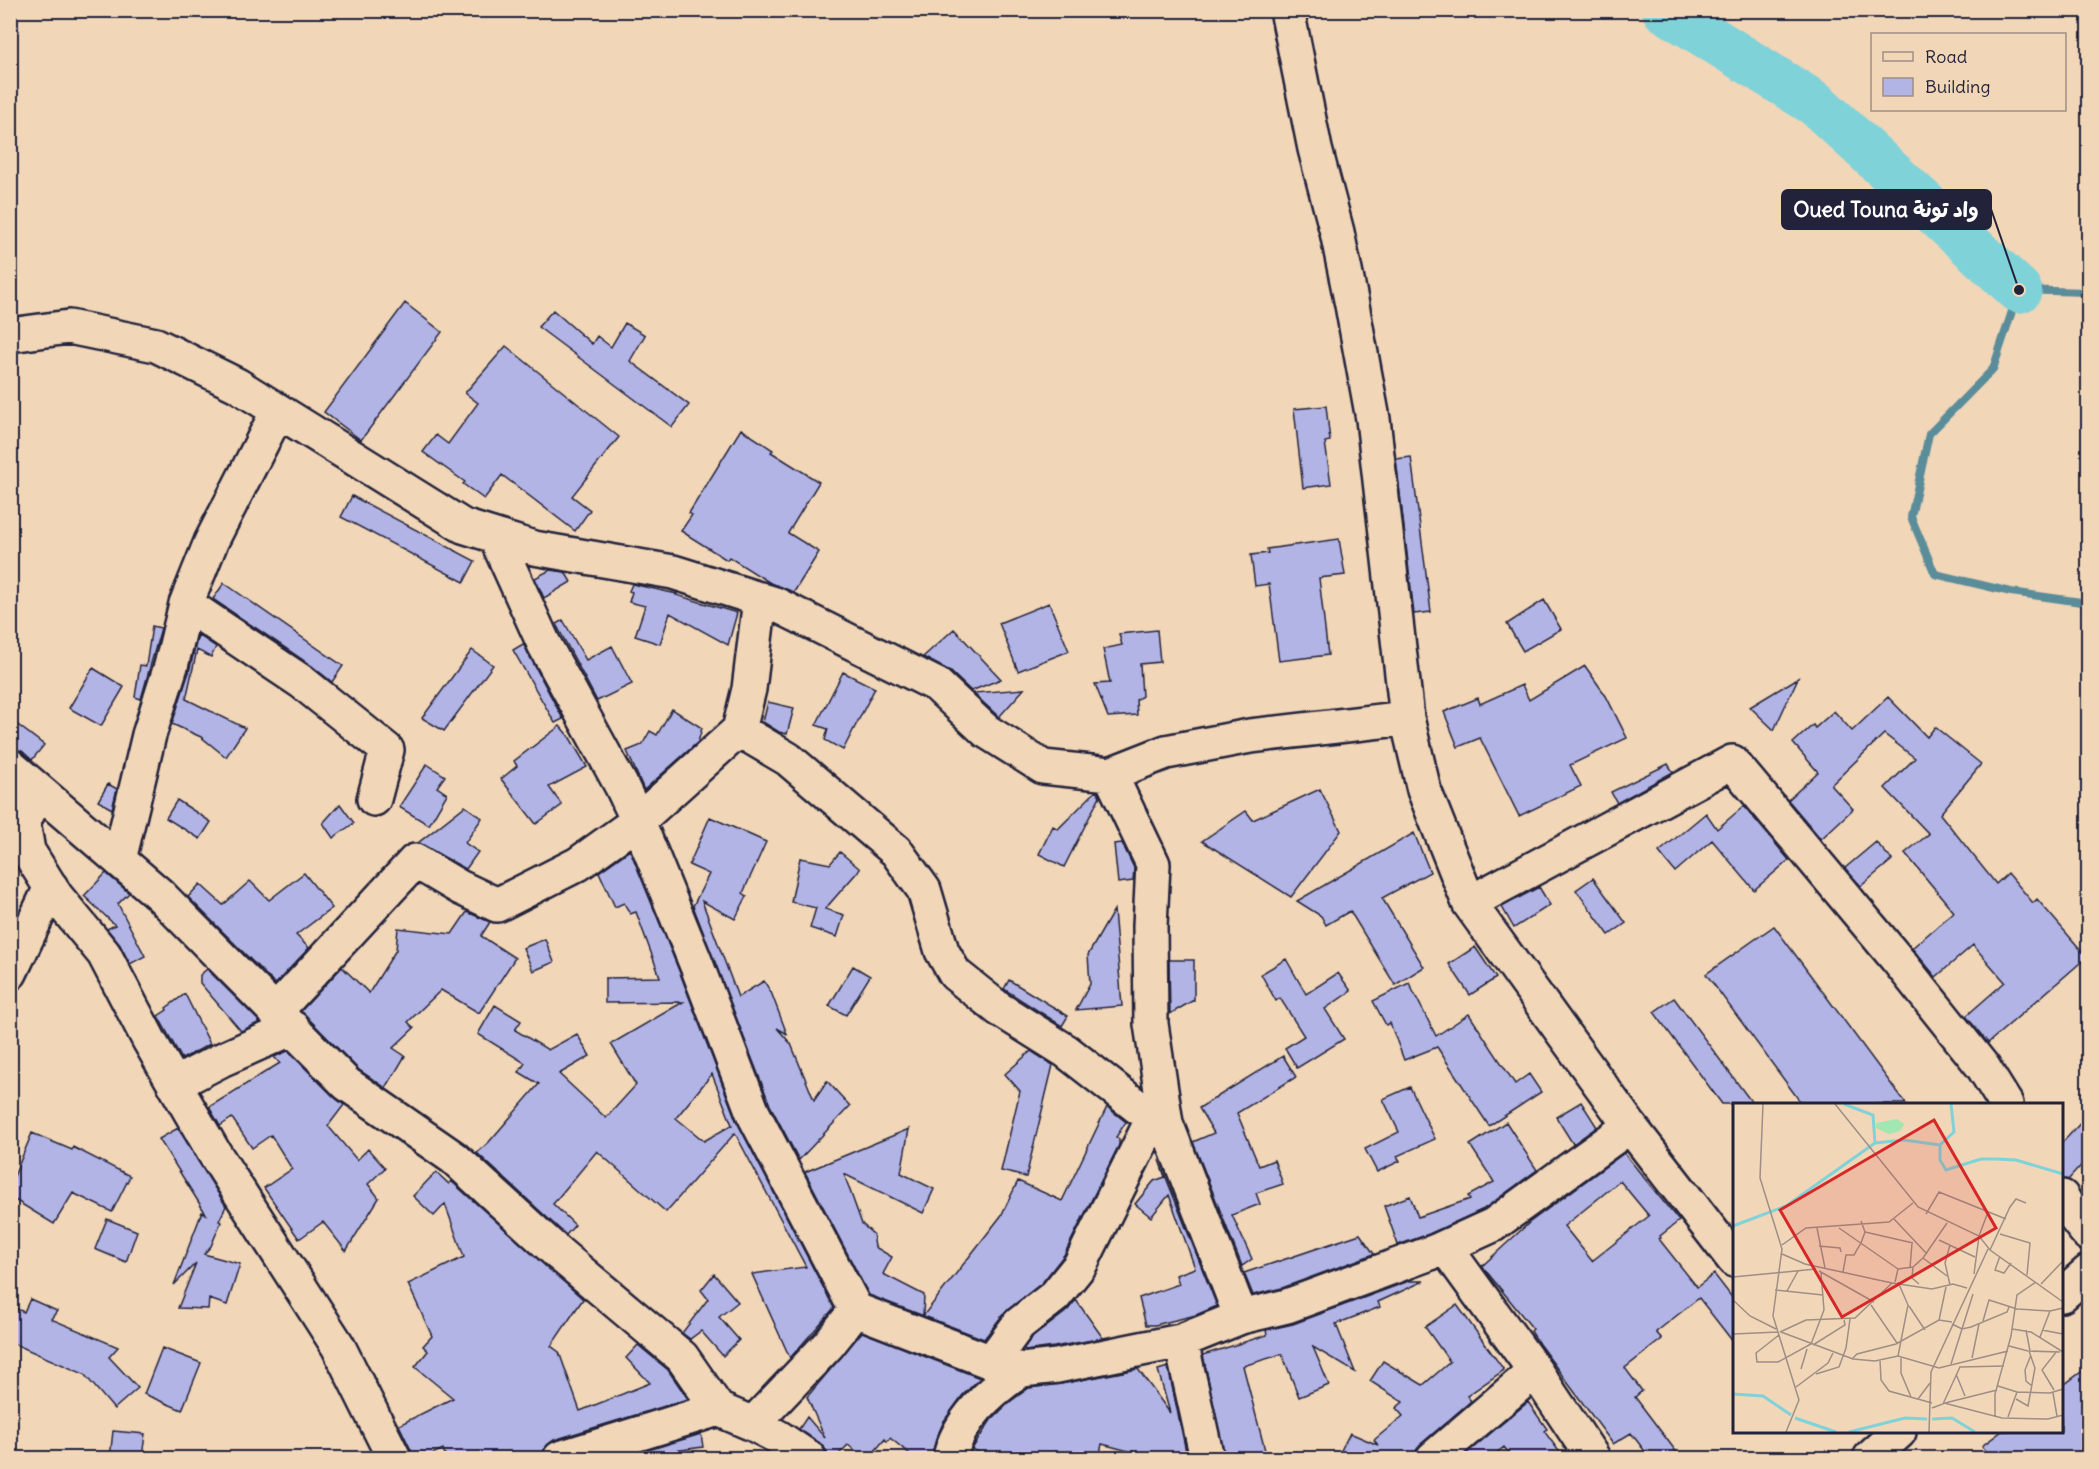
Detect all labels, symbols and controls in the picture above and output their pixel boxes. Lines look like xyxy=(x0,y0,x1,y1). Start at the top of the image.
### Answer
legend xyxy=(1871,33,2066,111)
text: Road xyxy=(1925,45,1968,68)
text: Building xyxy=(1925,75,1990,98)
callout: Oued Touna واد تونة xyxy=(1782,190,1991,229)
text: Oued Touna واد تونة xyxy=(1793,196,1979,223)
inset map xyxy=(1733,1103,2063,1433)

